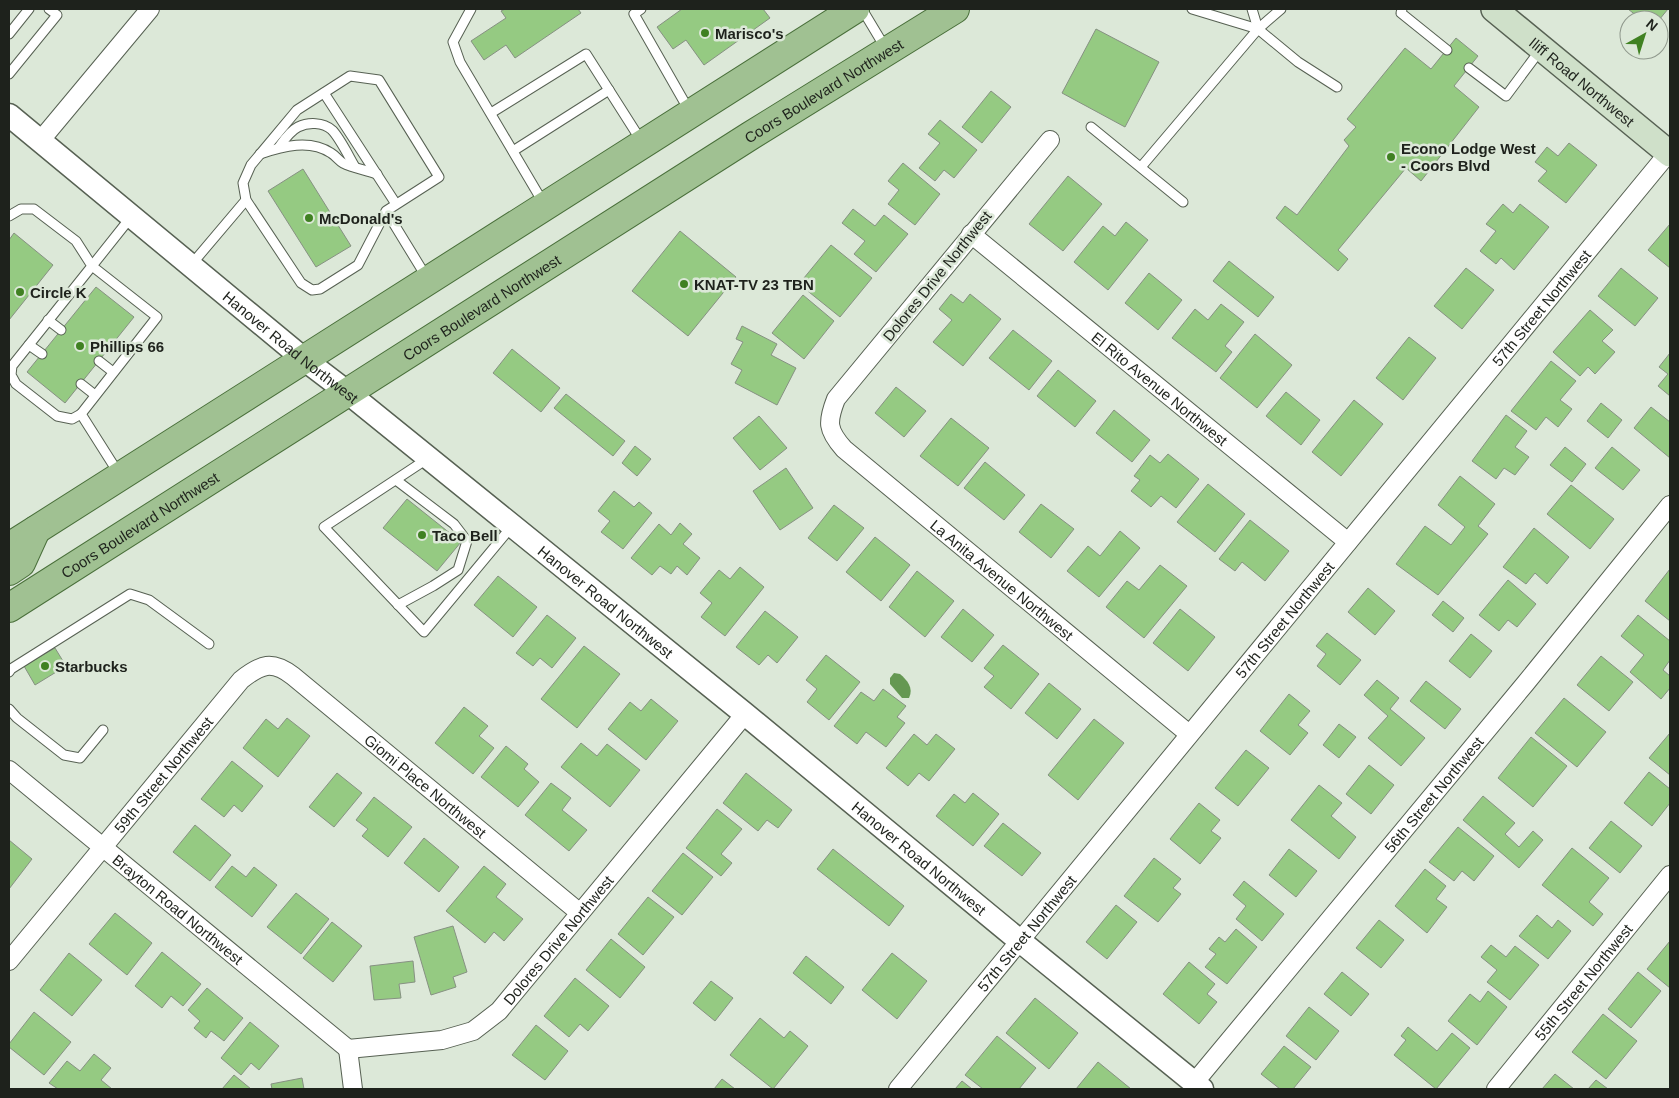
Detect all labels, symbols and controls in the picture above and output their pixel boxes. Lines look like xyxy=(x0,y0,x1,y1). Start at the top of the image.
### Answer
north arrow xyxy=(1619,10,1669,60)
text: N xyxy=(1643,15,1661,34)
place label: Marisco's xyxy=(715,25,784,42)
marker: Marisco's xyxy=(699,27,711,39)
street label: Iliff Road Northwest xyxy=(1526,33,1638,130)
street label: Coors Boulevard Northwest xyxy=(741,34,907,146)
place label: Econo Lodge West - Coors Blvd xyxy=(1401,140,1536,174)
marker: Econo Lodge West - Coors Blvd xyxy=(1385,151,1397,163)
street label: Dolores Drive Northwest xyxy=(879,207,995,345)
place label: McDonald's xyxy=(319,210,403,227)
marker: McDonald's xyxy=(303,212,315,224)
street label: 57th Street Northwest xyxy=(1488,246,1594,369)
street label: Coors Boulevard Northwest xyxy=(399,250,564,364)
place label: KNAT-TV 23 TBN xyxy=(694,276,814,293)
marker: KNAT-TV 23 TBN xyxy=(678,278,690,290)
place label: Circle K xyxy=(30,284,87,301)
marker: Circle K xyxy=(14,286,26,298)
street label: Hanover Road Northwest xyxy=(220,287,362,407)
street label: El Rito Avenue Northwest xyxy=(1089,328,1232,449)
place label: Phillips 66 xyxy=(90,338,164,355)
marker: Phillips 66 xyxy=(74,340,86,352)
street label: Coors Boulevard Northwest xyxy=(58,468,222,581)
street label: La Anita Avenue Northwest xyxy=(927,516,1077,644)
place label: Taco Bell xyxy=(432,527,498,544)
marker: Taco Bell xyxy=(416,529,428,541)
street label: Hanover Road Northwest xyxy=(535,542,677,662)
street label: 57th Street Northwest xyxy=(1232,557,1338,681)
place label: Starbucks xyxy=(55,658,128,675)
marker: Starbucks xyxy=(39,660,51,672)
street label: 59th Street Northwest xyxy=(110,712,216,836)
street label: Giomi Place Northwest xyxy=(361,730,491,841)
street label: 56th Street Northwest xyxy=(1381,732,1487,856)
street label: Hanover Road Northwest xyxy=(849,798,990,919)
street label: Brayton Road Northwest xyxy=(110,851,247,968)
street label: Dolores Drive Northwest xyxy=(500,871,617,1008)
street label: 57th Street Northwest xyxy=(974,871,1080,994)
street label: 55th Street Northwest xyxy=(1531,920,1636,1044)

